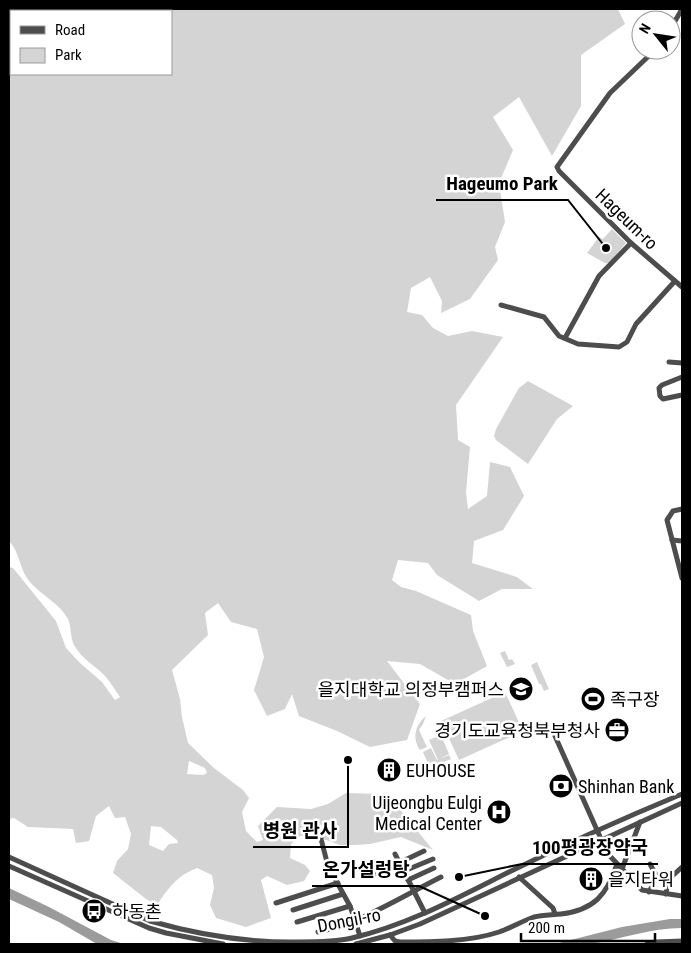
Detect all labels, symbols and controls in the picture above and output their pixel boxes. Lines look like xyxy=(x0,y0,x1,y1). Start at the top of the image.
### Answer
legend xyxy=(10,10,172,75)
north arrow xyxy=(631,10,681,60)
text: Road xyxy=(55,21,85,39)
text: N xyxy=(636,21,654,36)
text: Park xyxy=(55,46,82,64)
callout: Hageumo Park xyxy=(436,166,568,200)
text: Hageumo Park xyxy=(446,172,559,195)
street label: Hageum-ro xyxy=(592,184,662,254)
school or university icon: 을지대학교 의정부캠퍼스 xyxy=(508,676,534,702)
place label: 을지대학교 의정부캠퍼스 xyxy=(318,679,504,700)
sports icon: 족구장 xyxy=(580,686,606,712)
place label: 족구장 xyxy=(610,689,660,710)
office icon: 경기도교육청북부청사 xyxy=(604,717,630,743)
place label: 경기도교육청북부청사 xyxy=(434,720,600,741)
building icon: EUHOUSE xyxy=(376,757,402,783)
place label: EUHOUSE xyxy=(406,760,475,781)
bank icon: Shinhan Bank xyxy=(548,773,574,799)
place label: Shinhan Bank xyxy=(578,776,674,797)
place label: Uijeongbu Eulgi Medical Center xyxy=(372,792,483,834)
hospital icon: Uijeongbu Eulgi Medical Center xyxy=(486,799,512,825)
callout: 병원 관사 xyxy=(253,813,348,847)
text: 병원 관사 xyxy=(263,819,338,842)
callout: 100평광장약국 xyxy=(522,830,658,864)
text: 100평광장약국 xyxy=(532,836,648,859)
callout: 온가설렁탕 xyxy=(312,852,419,886)
text: 온가설렁탕 xyxy=(322,858,410,881)
building icon: 을지타워 xyxy=(578,866,604,892)
place label: 을지타워 xyxy=(608,869,674,890)
bus stop icon: 하동촌 xyxy=(81,898,107,924)
place label: 하동촌 xyxy=(112,901,162,922)
street label: Dongil-ro xyxy=(316,904,382,936)
scale bar xyxy=(521,910,655,942)
text: 200 m xyxy=(528,919,565,937)

